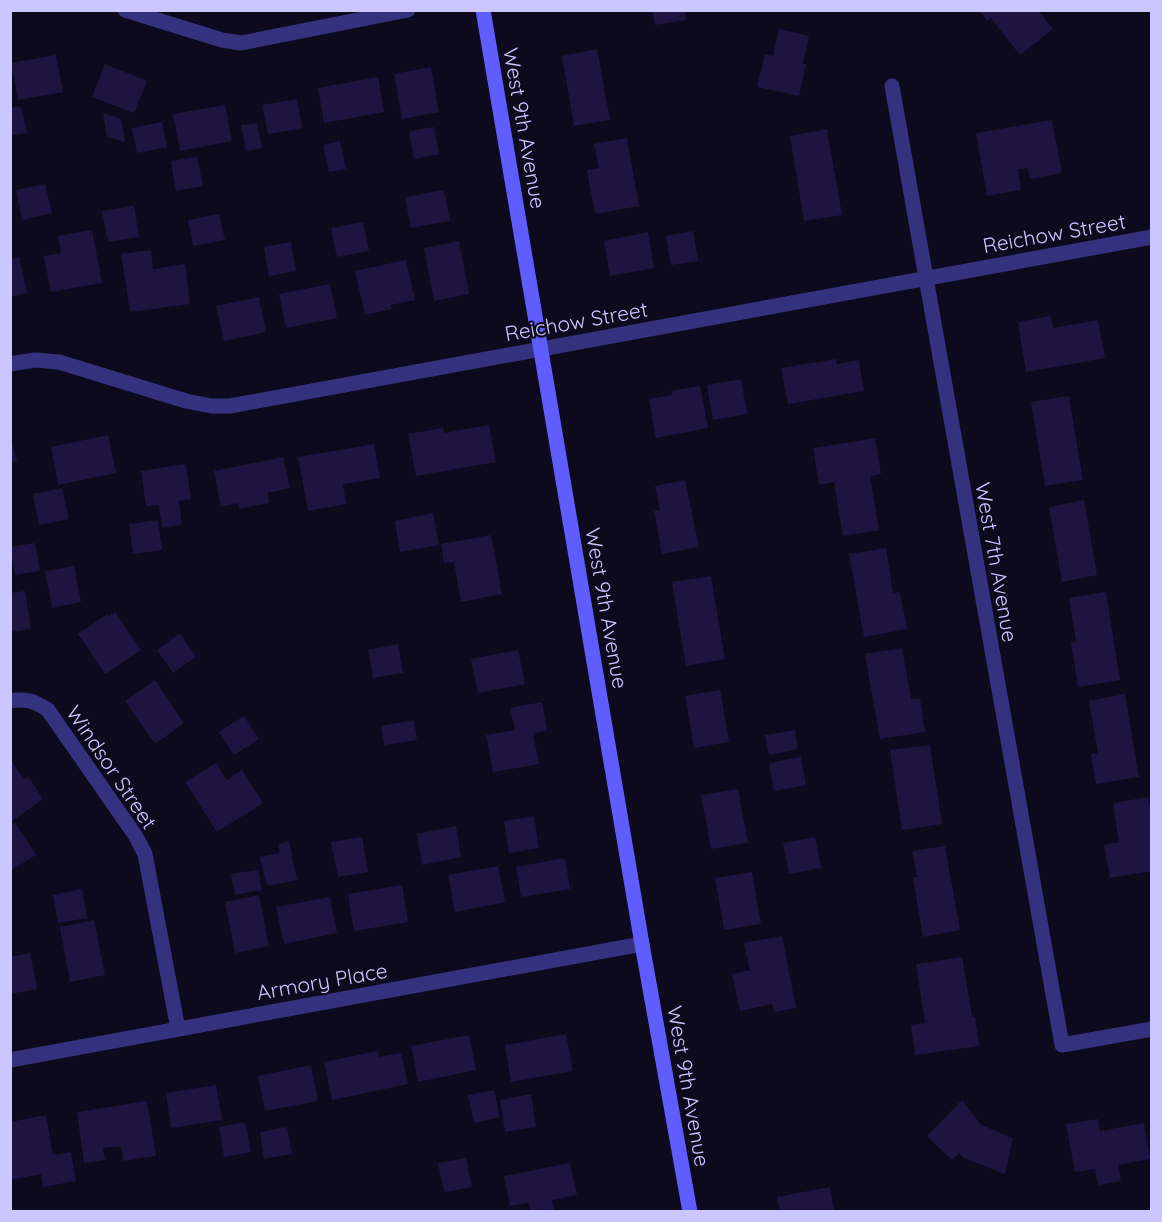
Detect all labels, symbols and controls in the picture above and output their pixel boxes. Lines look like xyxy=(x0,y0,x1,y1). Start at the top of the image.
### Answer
street label: West 9th Avenue xyxy=(498,46,552,210)
street label: Reichow Street xyxy=(980,208,1128,258)
street label: Reichow Street xyxy=(502,296,650,346)
street label: West 7th Avenue xyxy=(970,480,1024,644)
street label: West 9th Avenue xyxy=(580,526,634,690)
street label: Windsor Street xyxy=(61,700,163,834)
street label: Armory Place xyxy=(255,957,389,1005)
street label: West 9th Avenue xyxy=(662,1004,716,1168)

